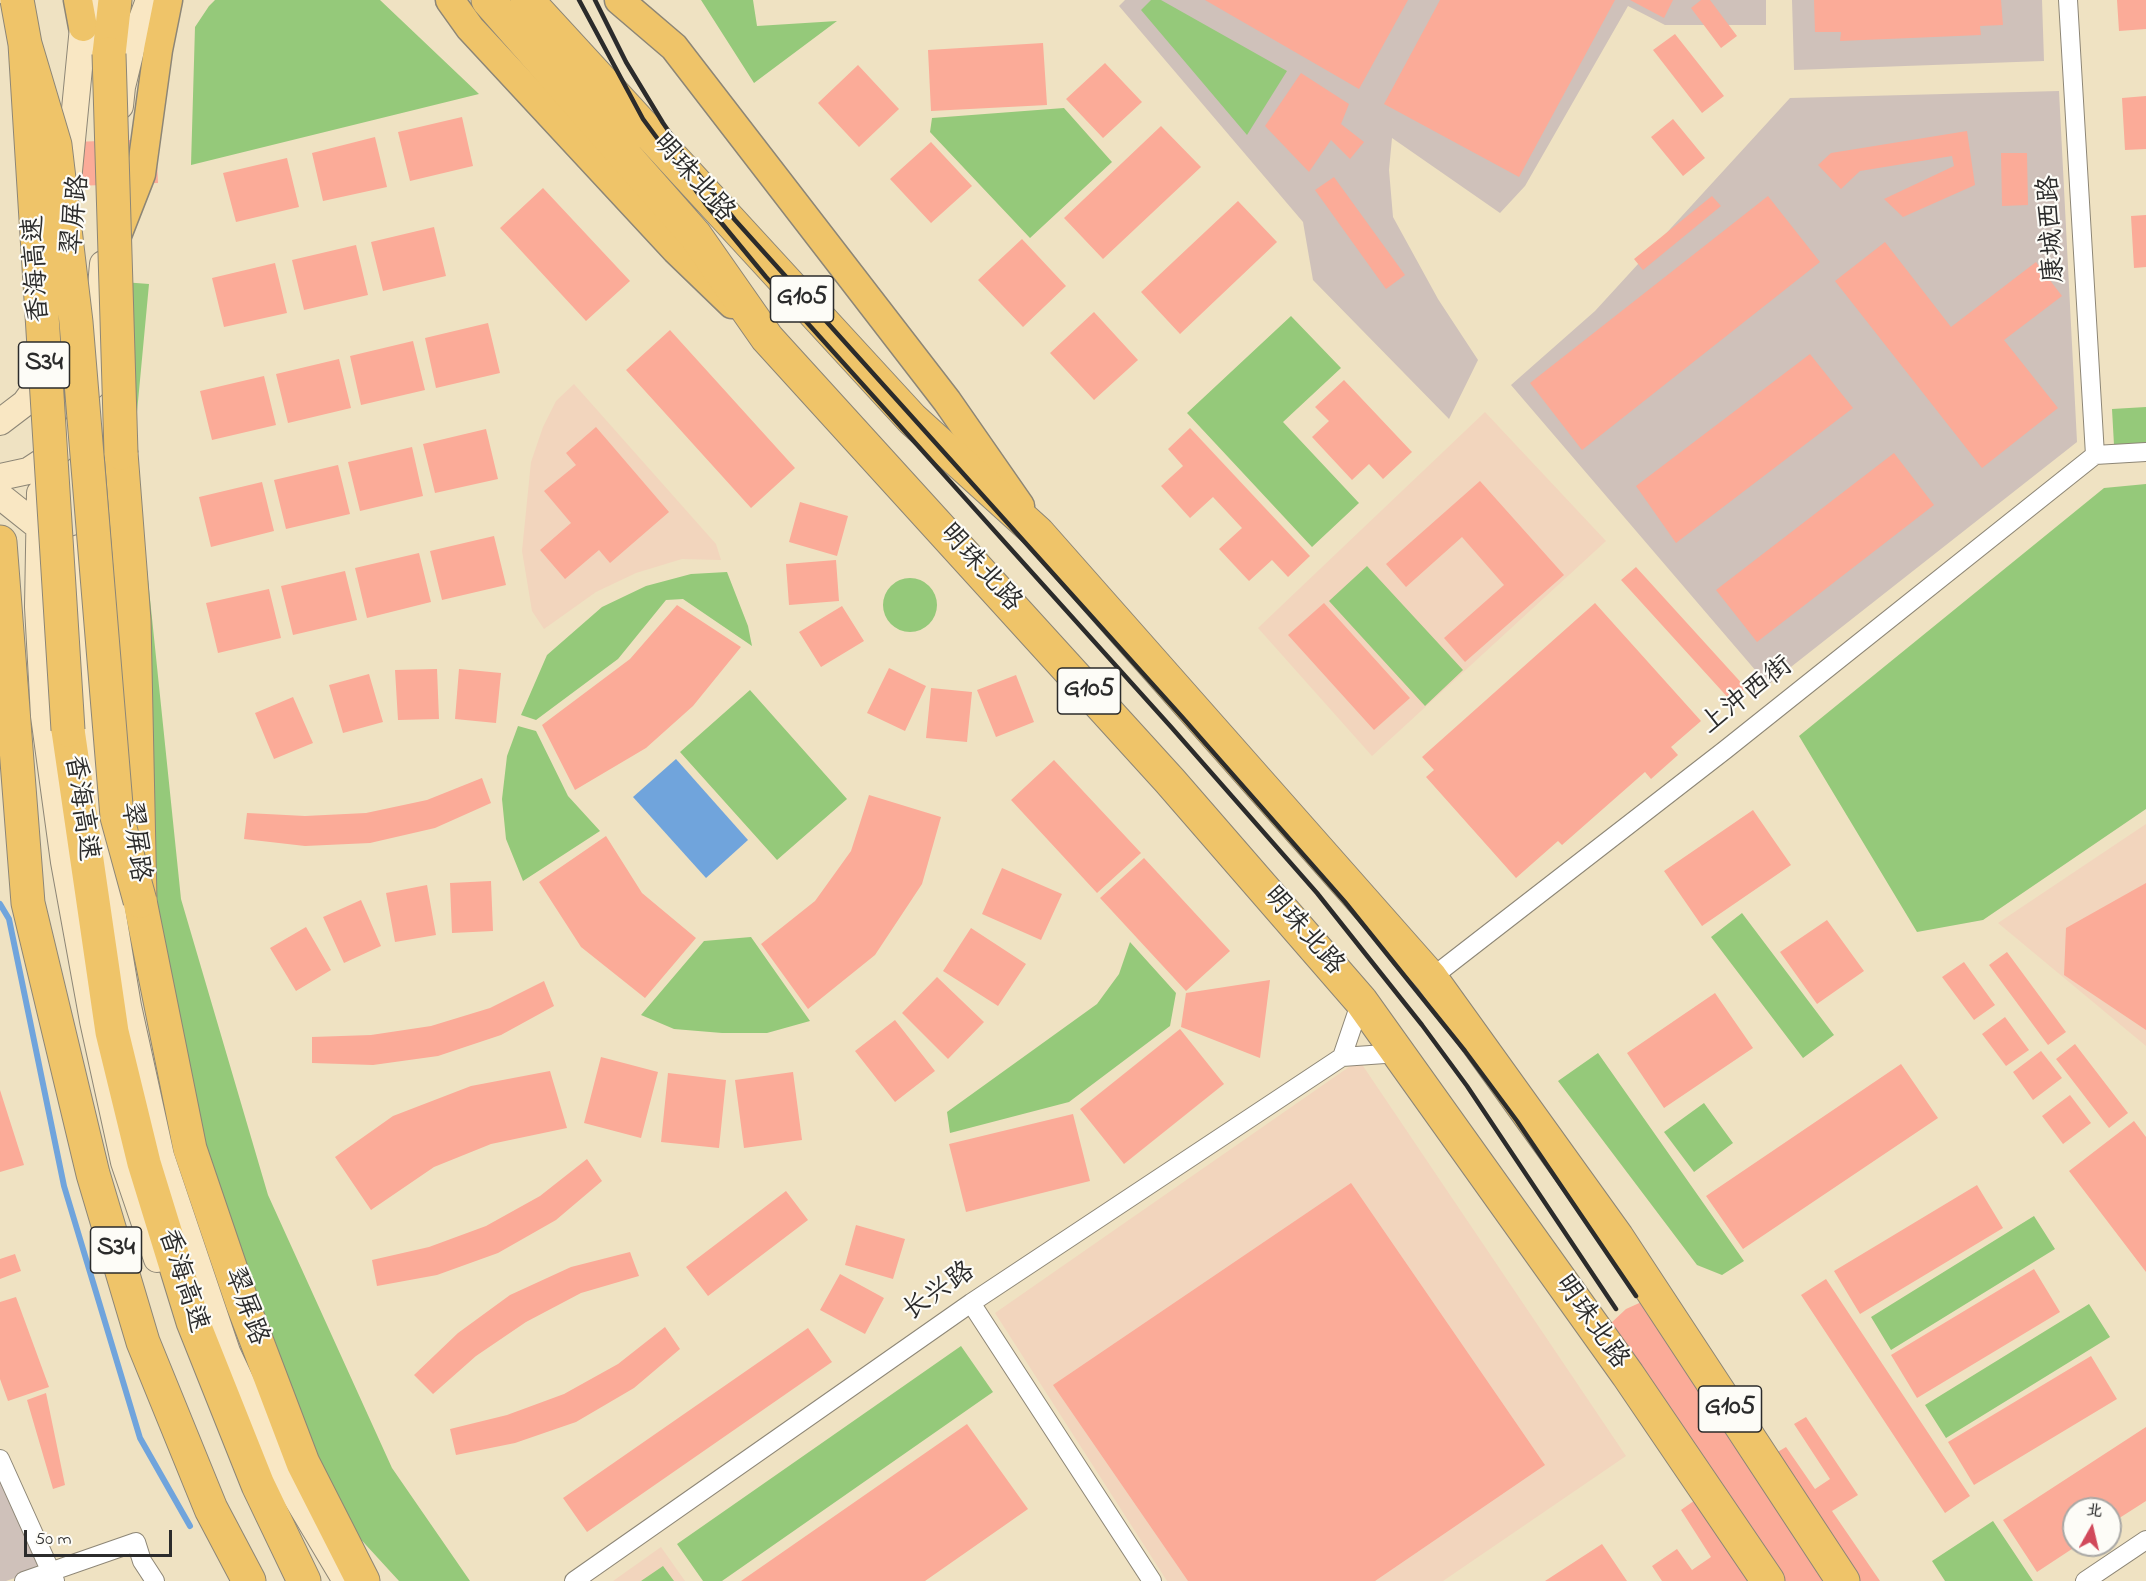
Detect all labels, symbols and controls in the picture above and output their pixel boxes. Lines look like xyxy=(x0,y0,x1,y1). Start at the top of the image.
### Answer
street label: 明珠北路 xyxy=(644,128,740,230)
street label: 翠屏路 xyxy=(58,173,98,257)
street label: 康城西路 xyxy=(2035,174,2073,284)
street label: 香海高速 xyxy=(20,214,58,324)
road number: G105 xyxy=(770,276,834,322)
road number: S34 xyxy=(18,342,70,388)
street label: 明珠北路 xyxy=(931,518,1027,620)
street label: 上沖西街 xyxy=(1695,651,1801,743)
road number: G105 xyxy=(1058,668,1120,714)
street label: 香海高速 xyxy=(55,752,103,864)
street label: 翠屏路 xyxy=(112,800,154,884)
street label: 明珠北路 xyxy=(1254,881,1350,983)
street label: 香海高速 xyxy=(149,1225,213,1337)
road number: S34 xyxy=(90,1227,142,1273)
street label: 长兴路 xyxy=(898,1256,982,1330)
street label: 翠屏路 xyxy=(215,1263,273,1351)
street label: 明珠北路 xyxy=(1546,1269,1634,1377)
road number: G105 xyxy=(1698,1386,1762,1432)
north arrow xyxy=(2062,1497,2122,1557)
text: 北 xyxy=(2085,1498,2104,1524)
scale bar xyxy=(27,1518,176,1556)
text: 50 m xyxy=(35,1527,72,1553)

